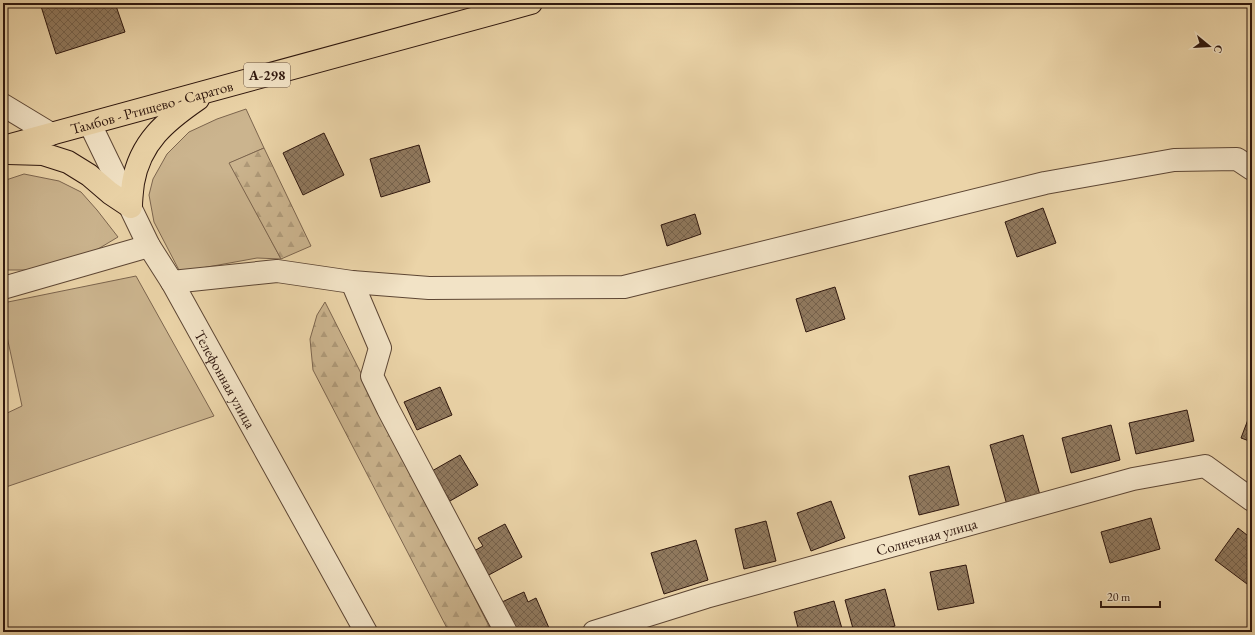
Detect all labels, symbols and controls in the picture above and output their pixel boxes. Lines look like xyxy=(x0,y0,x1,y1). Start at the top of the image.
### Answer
north arrow xyxy=(1189,26,1229,66)
text: С xyxy=(1211,43,1226,55)
road number: А-298 xyxy=(244,63,290,87)
street label: Тамбов - Ртищево - Саратов xyxy=(68,75,235,138)
street label: Телефонная улица xyxy=(191,326,261,432)
street label: Солнечная улица xyxy=(874,513,979,559)
scale bar xyxy=(1101,583,1160,609)
text: 20 m xyxy=(1107,589,1131,605)

